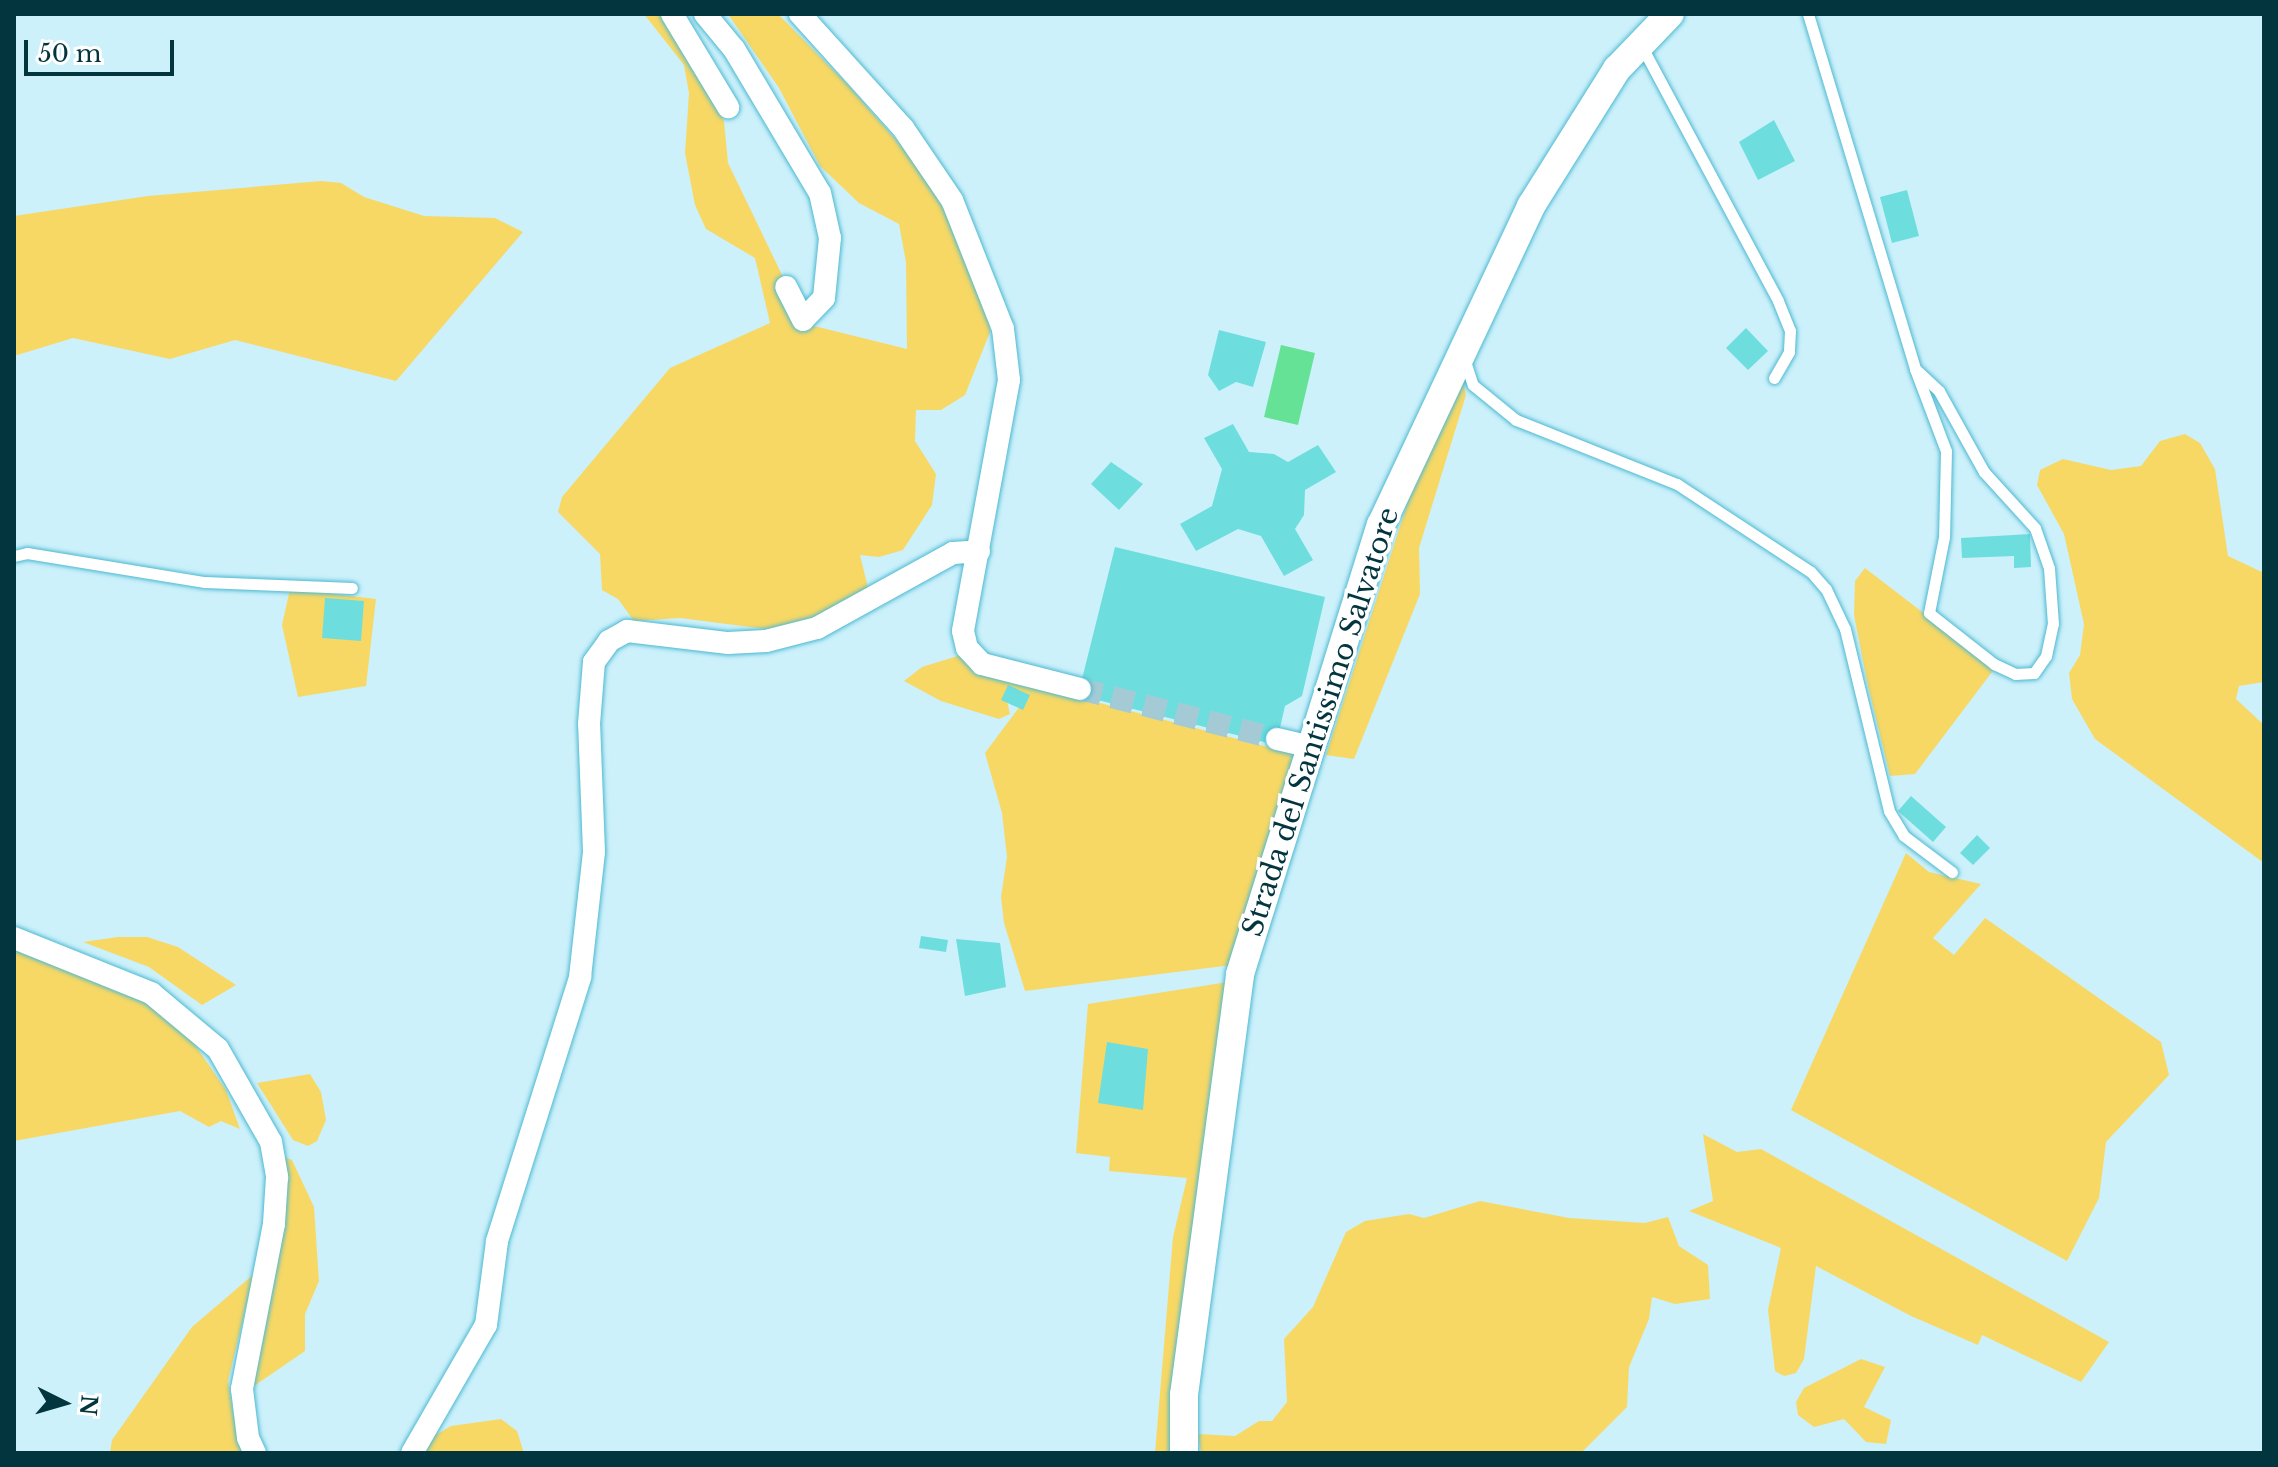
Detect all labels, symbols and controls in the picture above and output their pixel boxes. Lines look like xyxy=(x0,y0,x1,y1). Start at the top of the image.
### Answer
scale bar xyxy=(28,24,178,74)
text: 50 m xyxy=(38,39,101,68)
street label: Strada del Santissimo Salvatore xyxy=(1236,503,1406,941)
north arrow xyxy=(24,1363,104,1443)
text: N xyxy=(74,1394,103,1417)

